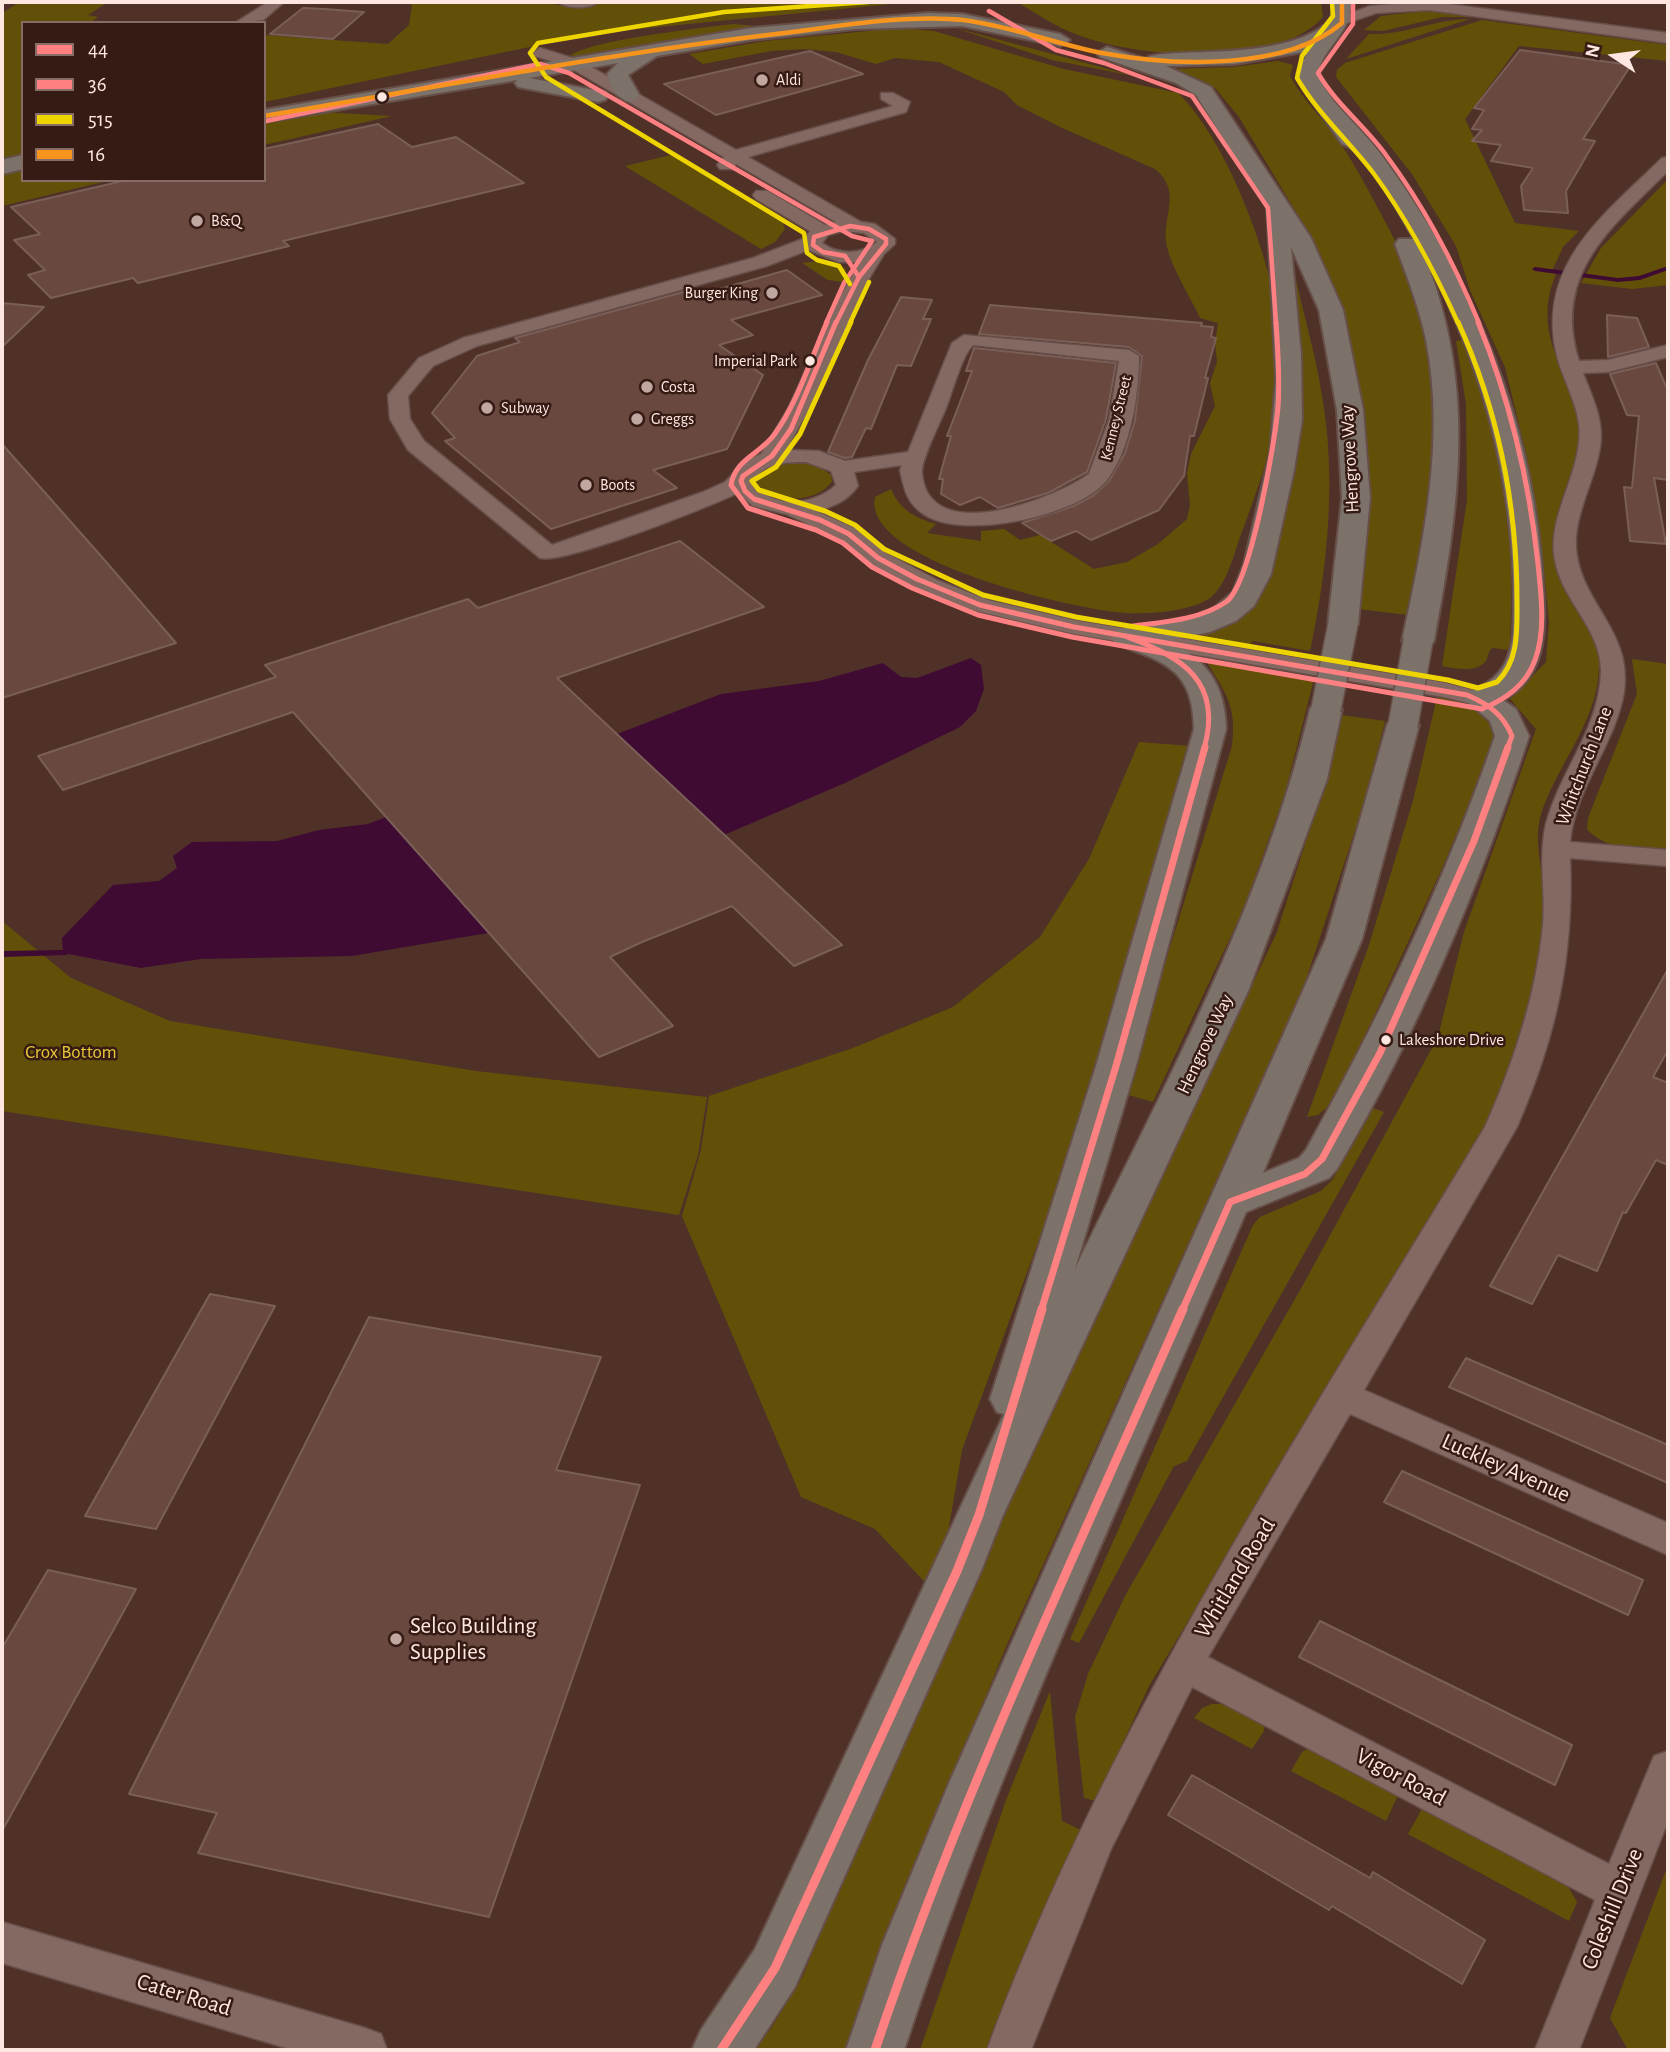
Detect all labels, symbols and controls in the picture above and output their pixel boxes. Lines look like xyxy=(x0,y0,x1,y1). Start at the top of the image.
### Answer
legend xyxy=(21,21,266,182)
north arrow xyxy=(1579,21,1649,91)
text: 44 xyxy=(88,39,108,60)
text: N xyxy=(1582,43,1604,60)
place label: Aldi xyxy=(776,70,801,90)
marker: Aldi xyxy=(754,72,770,88)
text: 36 xyxy=(88,74,107,95)
unlabelled marker xyxy=(375,90,389,104)
text: 515 xyxy=(88,109,113,130)
text: 16 xyxy=(88,144,105,165)
place label: B&Q xyxy=(211,211,241,231)
marker: B&Q xyxy=(189,213,205,229)
place label: Burger King xyxy=(685,283,758,303)
marker: Burger King xyxy=(764,285,780,301)
place label: Imperial Park xyxy=(714,351,797,371)
marker: Imperial Park xyxy=(803,354,817,368)
street label: Kenney Street xyxy=(1096,374,1136,462)
place label: Costa xyxy=(661,377,695,397)
marker: Costa xyxy=(639,379,655,395)
place label: Subway xyxy=(501,398,549,418)
marker: Subway xyxy=(479,400,495,416)
street label: Hengrove Way xyxy=(1336,405,1364,513)
place label: Greggs xyxy=(651,409,694,429)
marker: Greggs xyxy=(629,411,645,427)
place label: Boots xyxy=(600,475,635,495)
marker: Boots xyxy=(578,477,594,493)
street label: Whitchurch Lane xyxy=(1551,703,1617,829)
street label: Hengrove Way xyxy=(1172,990,1238,1098)
place label: Lakeshore Drive xyxy=(1399,1030,1504,1050)
marker: Lakeshore Drive xyxy=(1379,1033,1393,1047)
park label: Crox Bottom xyxy=(25,1041,117,1063)
street label: Luckley Avenue xyxy=(1438,1427,1574,1509)
street label: Whitland Road xyxy=(1189,1513,1281,1643)
place label: Selco Building Supplies xyxy=(410,1612,536,1666)
marker: Selco Building Supplies xyxy=(388,1631,404,1647)
street label: Vigor Road xyxy=(1351,1742,1451,1812)
street label: Coleshill Drive xyxy=(1575,1844,1649,1974)
street label: Cater Road xyxy=(134,1968,234,2022)

